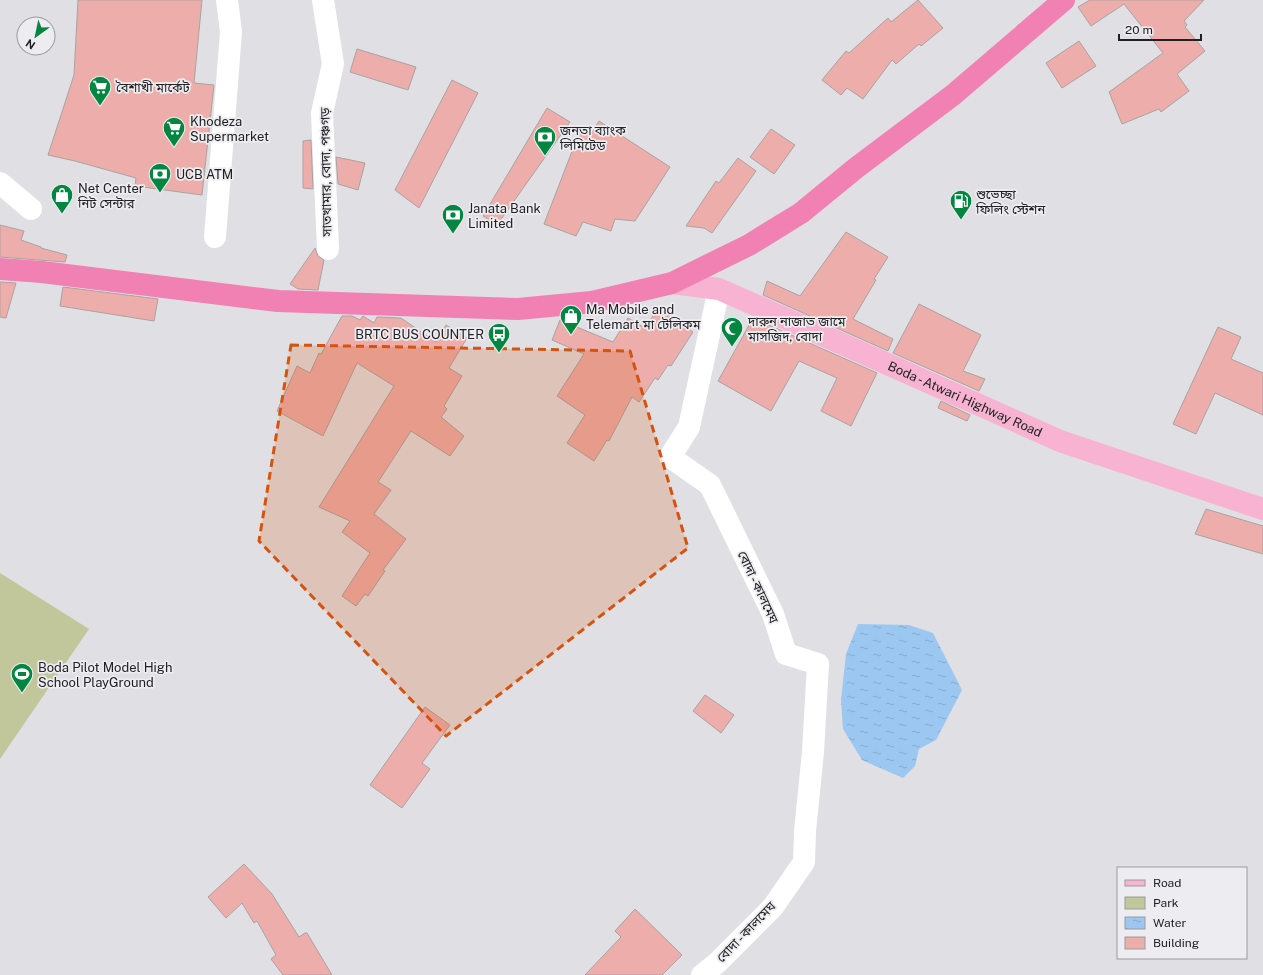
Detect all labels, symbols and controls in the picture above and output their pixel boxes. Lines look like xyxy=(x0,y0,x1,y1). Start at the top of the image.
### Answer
north arrow xyxy=(16,16,56,56)
scale bar xyxy=(1119,16,1201,42)
text: 20 m xyxy=(1125,23,1153,37)
text: N xyxy=(24,37,37,52)
supermarket icon: বৈশাখী মার্কেট xyxy=(87,74,113,107)
place label: বৈশাখী মার্কেট xyxy=(115,80,191,95)
street label: সাতখামার, বোদা, পঞ্চগড় xyxy=(317,107,335,238)
place label: Khodeza Supermarket xyxy=(190,114,269,144)
supermarket icon: Khodeza Supermarket xyxy=(161,115,187,148)
place label: জনতা ব্যাংক লিমিটেড xyxy=(559,123,626,153)
bank icon: জনতা ব্যাংক লিমিটেড xyxy=(532,124,558,157)
bank icon: UCB ATM xyxy=(147,161,173,194)
place label: UCB ATM xyxy=(176,167,233,182)
place label: Net Center নিট সেন্টার xyxy=(77,181,144,211)
shop icon: Net Center নিট সেন্টার xyxy=(49,182,75,215)
place label: শুভেচ্ছা ফিলিং স্টেশন xyxy=(975,187,1045,217)
fuel station icon: শুভেচ্ছা ফিলিং স্টেশন xyxy=(948,188,974,221)
place label: Janata Bank Limited xyxy=(468,201,541,231)
bank icon: Janata Bank Limited xyxy=(440,202,466,235)
place label: Ma Mobile and Telemart মা টেলিকম xyxy=(586,302,702,332)
shop icon: Ma Mobile and Telemart মা টেলিকম xyxy=(558,303,584,336)
place label: দারুন নাজাত জামে মাসজিদ, বোদা xyxy=(747,314,847,344)
mosque icon: দারুন নাজাত জামে মাসজিদ, বোদা xyxy=(719,315,745,348)
bus stop icon: BRTC BUS COUNTER xyxy=(486,321,512,354)
place label: BRTC BUS COUNTER xyxy=(355,327,484,342)
street label: Boda - Atwari Highway Road xyxy=(886,358,1045,440)
street label: বোদা - কালমেঘ xyxy=(735,548,782,627)
place label: Boda Pilot Model High School PlayGround xyxy=(38,660,172,690)
sports icon: Boda Pilot Model High School PlayGround xyxy=(9,661,35,694)
legend xyxy=(1117,867,1247,959)
text: Road xyxy=(1153,876,1181,890)
text: Park xyxy=(1153,896,1179,910)
street label: বোদা - কালমেঘ xyxy=(713,898,779,965)
text: Water xyxy=(1153,916,1187,930)
text: Building xyxy=(1153,936,1199,950)

